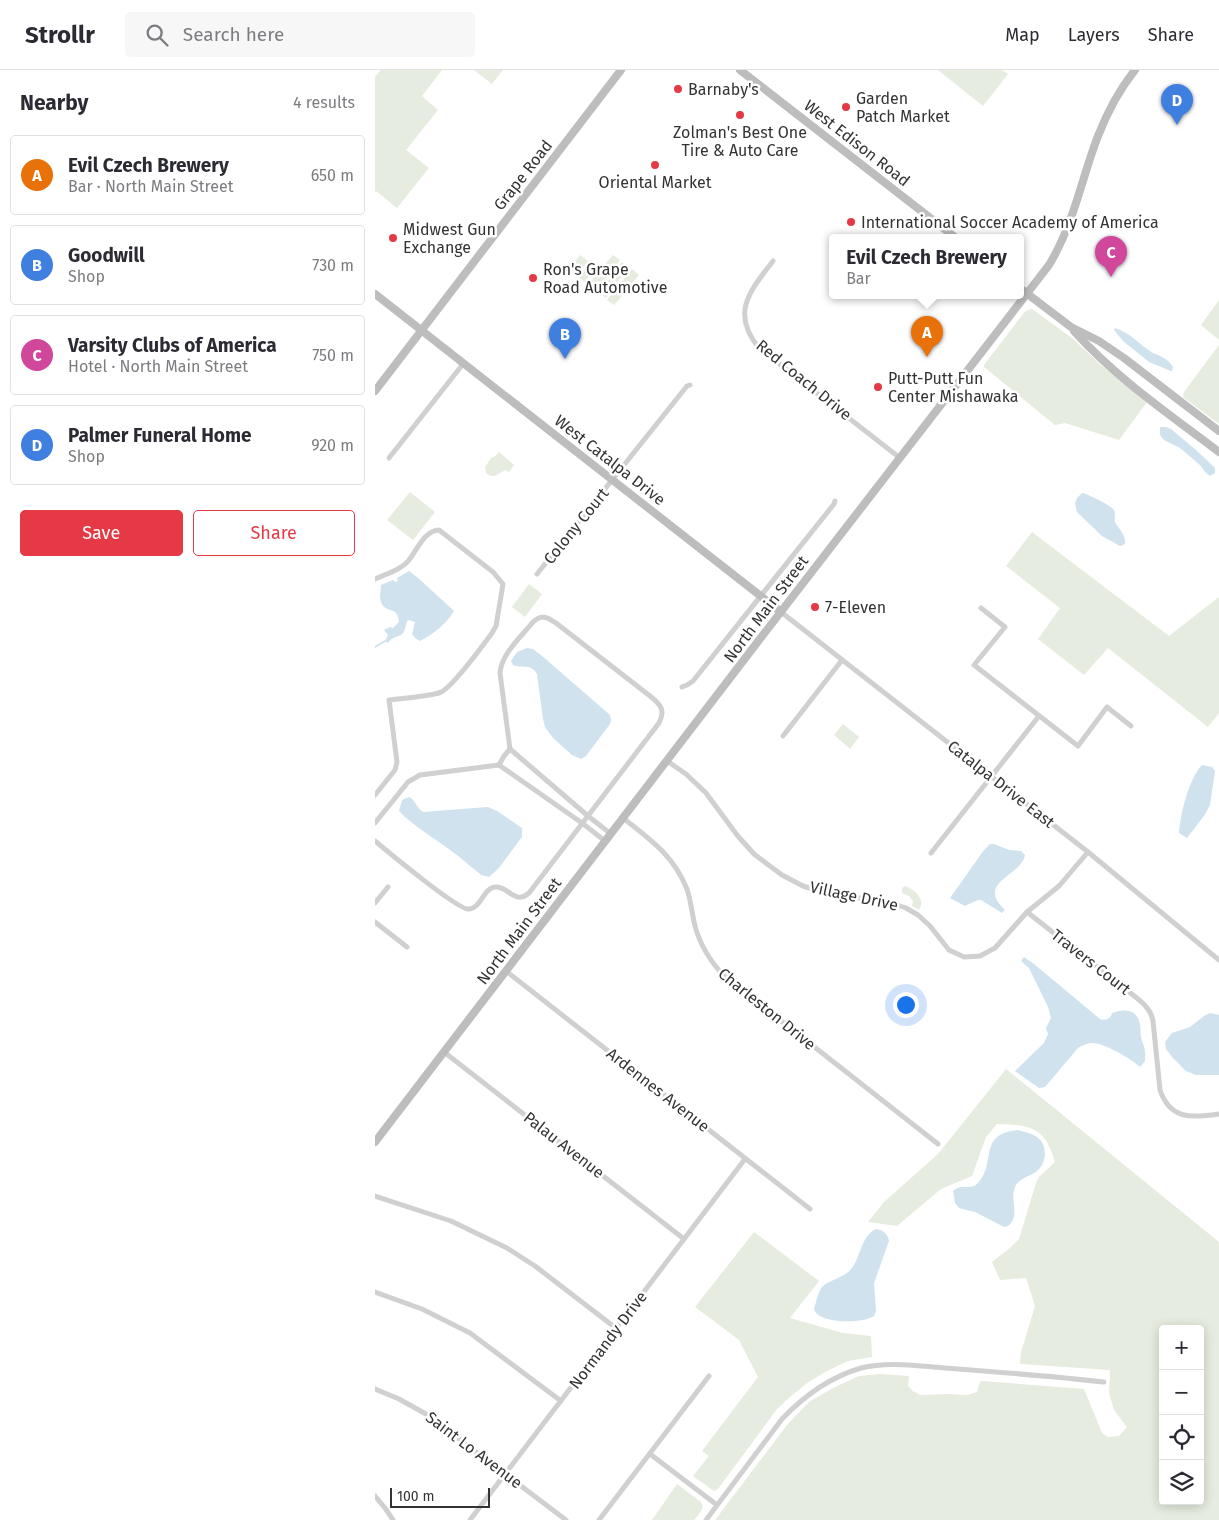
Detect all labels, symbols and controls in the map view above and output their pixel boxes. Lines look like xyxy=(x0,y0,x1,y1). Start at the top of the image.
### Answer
search box xyxy=(125,12,475,57)
text: Strollr xyxy=(25,21,95,49)
icon: search xyxy=(143,21,171,49)
text: Search here xyxy=(183,23,284,46)
text: Map xyxy=(1005,24,1040,46)
text: Layers xyxy=(1068,24,1120,46)
text: Share xyxy=(1148,24,1194,46)
place label: Barnaby's xyxy=(688,80,759,99)
marker: Barnaby's xyxy=(672,83,684,95)
pin: D xyxy=(1161,84,1193,125)
place label: Garden Patch Market xyxy=(856,89,950,126)
text: Nearby xyxy=(20,90,88,116)
text: 4 results xyxy=(293,93,355,112)
street label: West Edison Road xyxy=(800,96,914,190)
marker: Garden Patch Market xyxy=(840,101,852,113)
marker: Zolman's Best One Tire & Auto Care xyxy=(734,109,746,121)
place label: Zolman's Best One Tire & Auto Care xyxy=(673,123,807,160)
street label: Grape Road xyxy=(490,136,556,214)
text: Evil Czech Brewery xyxy=(68,154,229,177)
marker: Oriental Market xyxy=(649,159,661,171)
text: A xyxy=(32,166,42,185)
text: 650 m xyxy=(311,166,354,185)
place label: Oriental Market xyxy=(599,173,712,192)
text: Bar · North Main Street xyxy=(68,177,233,196)
place label: International Soccer Academy of America xyxy=(861,213,1159,232)
marker: International Soccer Academy of America xyxy=(845,216,857,228)
place label: Midwest Gun Exchange xyxy=(403,220,496,257)
marker: Midwest Gun Exchange xyxy=(387,232,399,244)
popup xyxy=(829,234,1024,299)
pin: C xyxy=(1095,236,1127,277)
text: Goodwill xyxy=(68,244,145,267)
text: Evil Czech Brewery xyxy=(846,246,1007,269)
text: B xyxy=(32,256,42,275)
text: 730 m xyxy=(312,256,354,275)
place label: Ron's Grape Road Automotive xyxy=(543,260,667,297)
text: Shop xyxy=(68,267,105,286)
text: Bar xyxy=(846,269,871,288)
marker: Ron's Grape Road Automotive xyxy=(527,272,539,284)
pin: A xyxy=(911,316,943,357)
pin: B xyxy=(549,318,581,359)
text: Varsity Clubs of America xyxy=(68,334,277,357)
street label: Red Coach Drive xyxy=(752,336,856,424)
text: C xyxy=(32,346,42,365)
text: 750 m xyxy=(312,346,354,365)
text: Hotel · North Main Street xyxy=(68,357,248,376)
place label: Putt-Putt Fun Center Mishawaka xyxy=(888,369,1018,406)
marker: Putt-Putt Fun Center Mishawaka xyxy=(872,381,884,393)
street label: West Catalpa Drive xyxy=(551,411,669,509)
text: Palmer Funeral Home xyxy=(68,424,251,447)
text: D xyxy=(32,436,42,455)
text: 920 m xyxy=(311,436,354,455)
text: Shop xyxy=(68,447,105,466)
street label: Colony Court xyxy=(539,484,613,568)
button: Save xyxy=(20,510,183,556)
button: Share xyxy=(193,510,355,556)
street label: North Main Street xyxy=(720,552,812,666)
place label: 7-Eleven xyxy=(825,598,886,617)
marker: 7-Eleven xyxy=(809,601,821,613)
street label: Catalpa Drive East xyxy=(944,736,1058,832)
street label: North Main Street xyxy=(473,874,565,988)
street label: Village Drive xyxy=(808,877,900,915)
street label: Travers Court xyxy=(1048,925,1135,999)
street label: Charleston Drive xyxy=(714,964,820,1054)
your location xyxy=(893,992,919,1018)
street label: Ardennes Avenue xyxy=(603,1044,713,1136)
street label: Palau Avenue xyxy=(520,1108,608,1182)
street label: Normandy Drive xyxy=(565,1287,651,1393)
map controls xyxy=(1159,1325,1204,1505)
button: + xyxy=(1159,1325,1204,1370)
button: − xyxy=(1159,1370,1204,1415)
street label: Saint Lo Avenue xyxy=(422,1408,526,1492)
button: locate xyxy=(1159,1415,1204,1460)
button: layers xyxy=(1159,1460,1204,1505)
scale bar xyxy=(390,1485,490,1508)
text: 100 m xyxy=(397,1488,434,1505)

